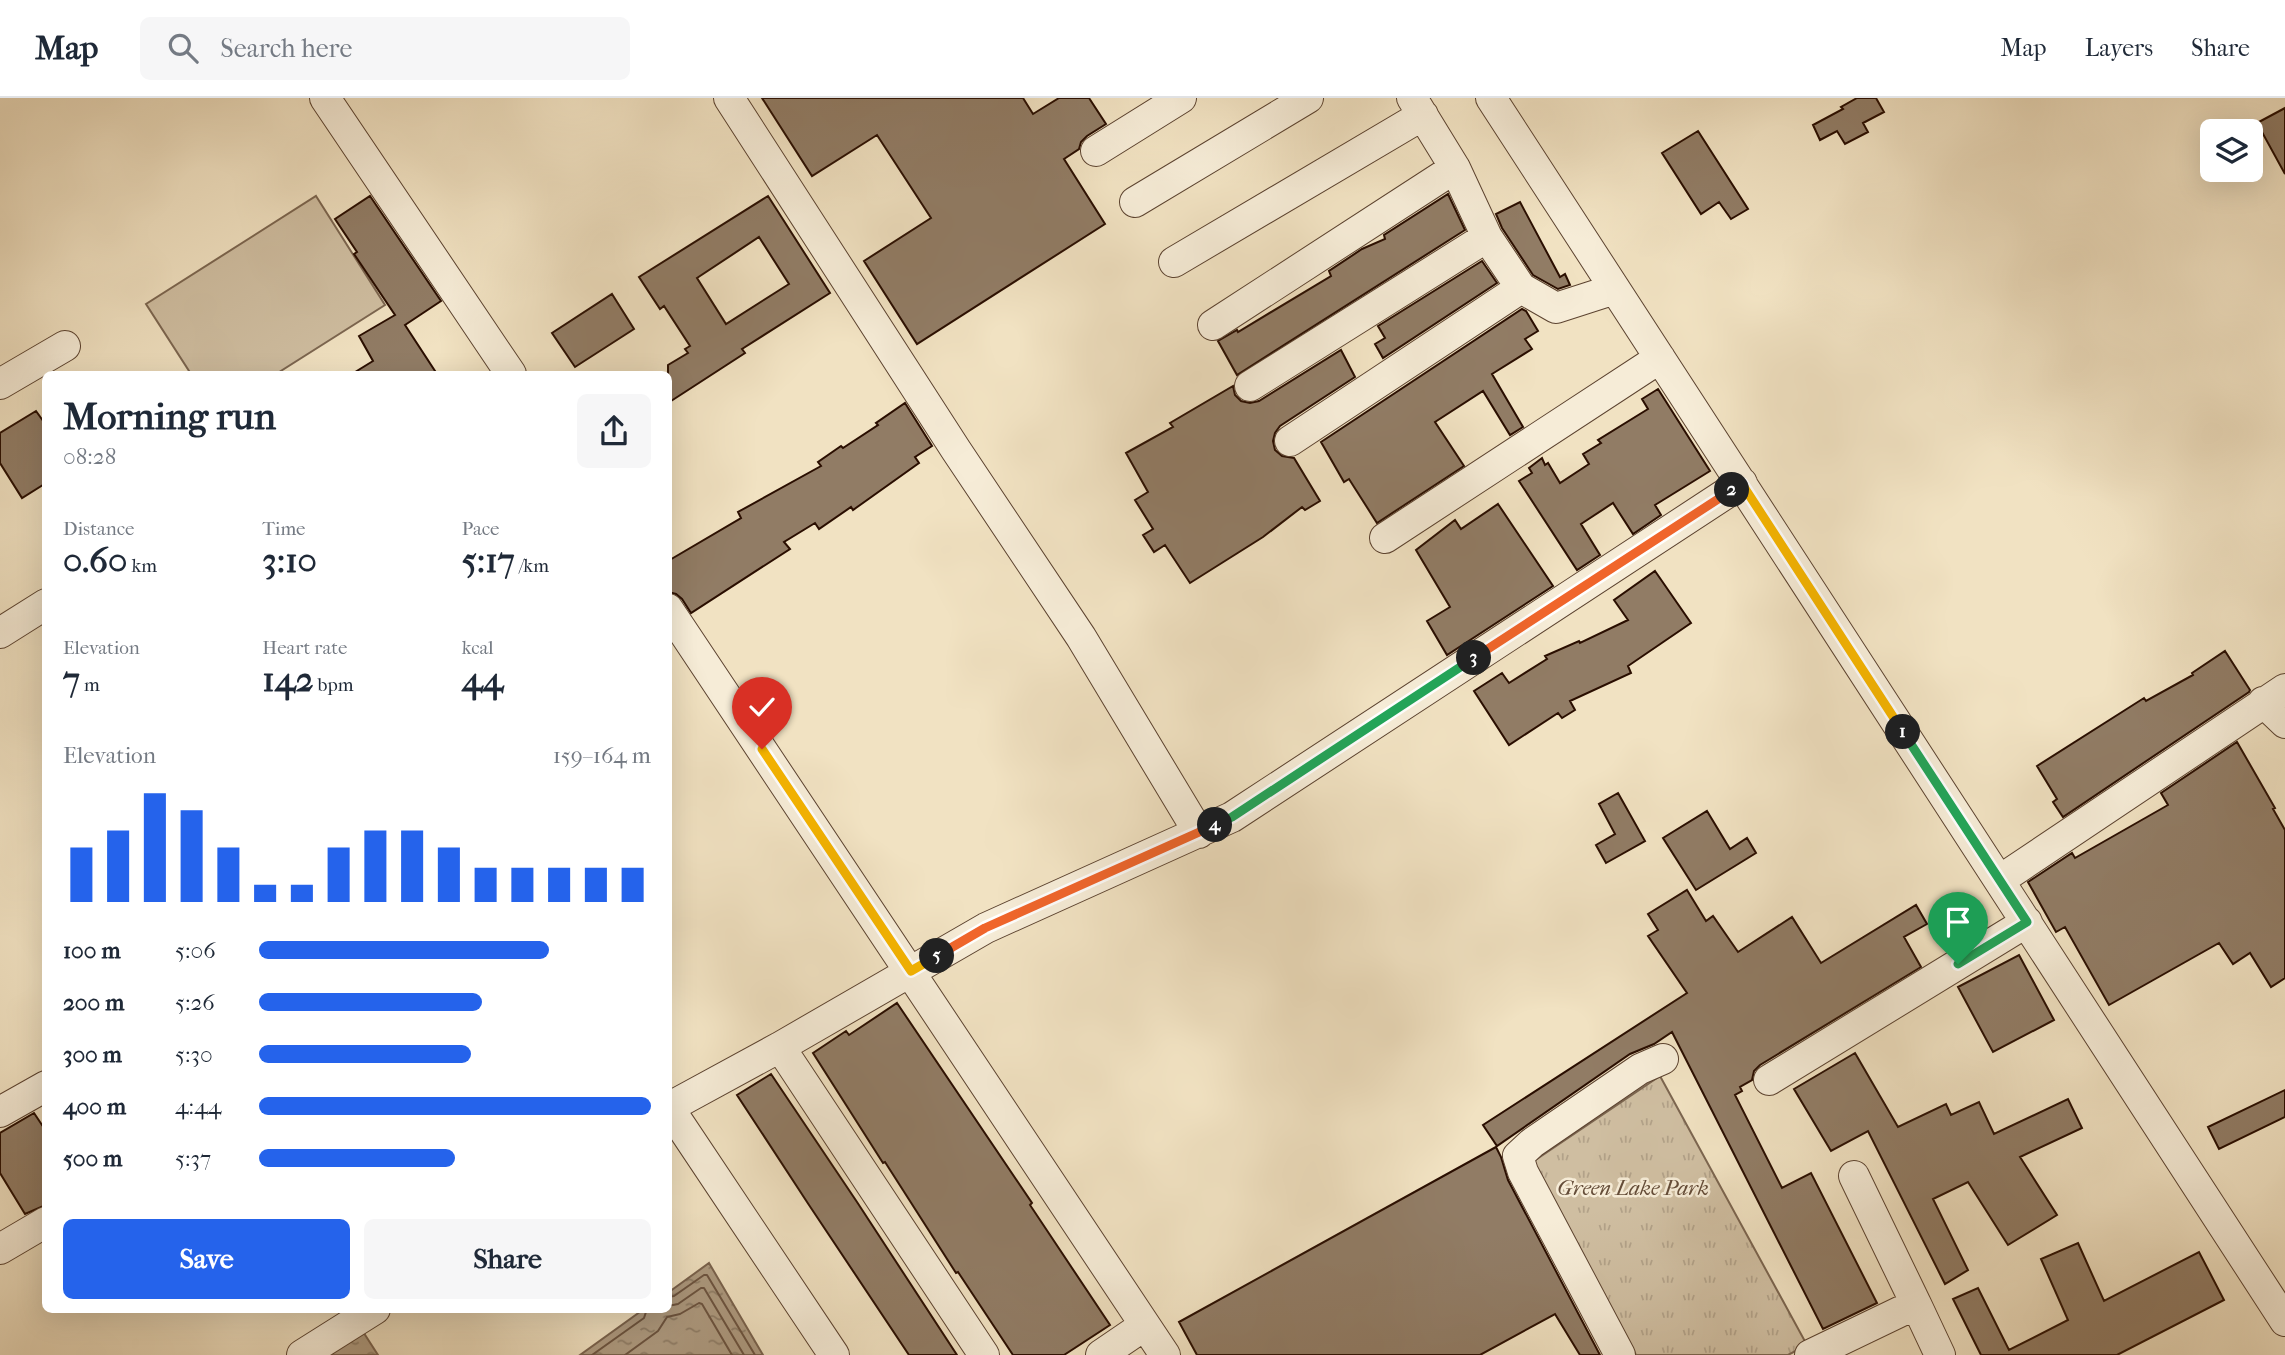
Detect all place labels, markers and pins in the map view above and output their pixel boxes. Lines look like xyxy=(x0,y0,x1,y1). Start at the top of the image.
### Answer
pin: 2 xyxy=(1714,472,1750,508)
pin: 3 xyxy=(1456,640,1492,676)
pin xyxy=(732,677,792,749)
pin: 1 xyxy=(1885,714,1920,750)
pin: 4 xyxy=(1198,808,1232,842)
pin xyxy=(1928,892,1988,964)
pin: 5 xyxy=(920,938,954,974)

